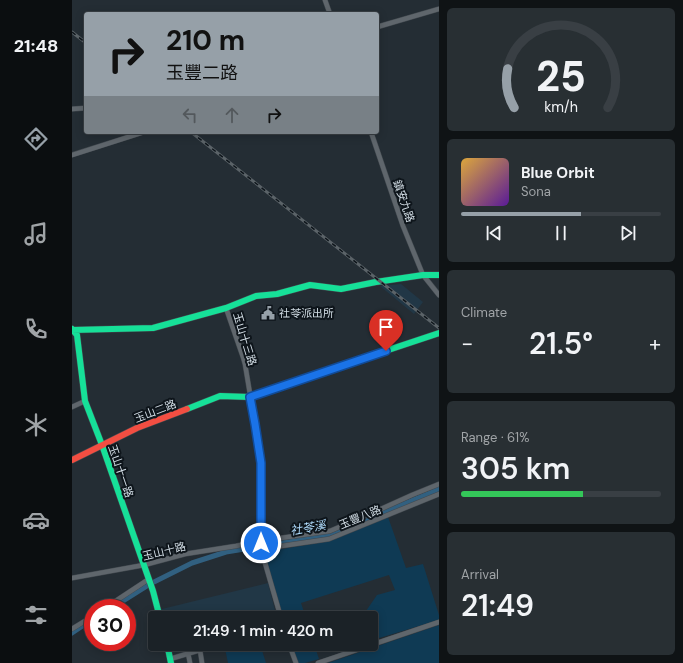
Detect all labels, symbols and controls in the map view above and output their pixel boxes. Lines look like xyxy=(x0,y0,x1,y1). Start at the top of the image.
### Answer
text: 210 m xyxy=(166,22,245,59)
icon: right xyxy=(100,28,152,80)
text: 21:48 xyxy=(14,34,58,58)
text: 25 xyxy=(536,49,586,103)
text: 玉豐二路 xyxy=(166,61,238,85)
text: km/h xyxy=(544,97,578,115)
icon: left xyxy=(179,104,201,126)
icon: ahead xyxy=(221,104,243,126)
icon: right xyxy=(263,104,285,126)
icon: directions xyxy=(22,125,50,153)
text: Blue Orbit xyxy=(521,163,595,183)
street label: 鎮安九路 xyxy=(390,178,418,224)
text: Sona xyxy=(521,183,551,200)
icon: music xyxy=(22,220,50,248)
icon: previous xyxy=(483,222,505,244)
icon: pause xyxy=(550,222,572,244)
icon: next xyxy=(617,222,639,244)
text: Climate xyxy=(461,304,507,321)
public building icon: 社苓派出所 xyxy=(260,305,276,321)
place label: 社苓派出所 xyxy=(279,306,334,320)
pin xyxy=(369,310,403,351)
street label: 玉山十三路 xyxy=(230,311,260,367)
icon: phone xyxy=(22,315,50,343)
icon: arrive xyxy=(375,316,397,338)
text: 21.5° xyxy=(529,324,593,363)
text: − xyxy=(461,329,473,358)
text: + xyxy=(649,329,661,358)
street label: 玉山二路 xyxy=(132,397,178,425)
icon: climate xyxy=(22,411,50,439)
text: Range · 61% xyxy=(461,429,529,446)
street label: 玉山十一路 xyxy=(105,443,137,499)
text: 305 km xyxy=(461,449,570,488)
street label: 玉豐八路 xyxy=(337,502,383,532)
icon: car xyxy=(22,506,50,534)
water label: 社苓溪 xyxy=(289,517,329,539)
position arrow xyxy=(240,522,282,564)
street label: 玉山十路 xyxy=(141,539,187,563)
text: Arrival xyxy=(461,566,499,583)
text: 21:49 xyxy=(461,586,534,625)
speed limit sign: 30 xyxy=(84,599,136,651)
icon: filters xyxy=(22,601,50,629)
text: 21:49 · 1 min · 420 m xyxy=(193,621,333,641)

